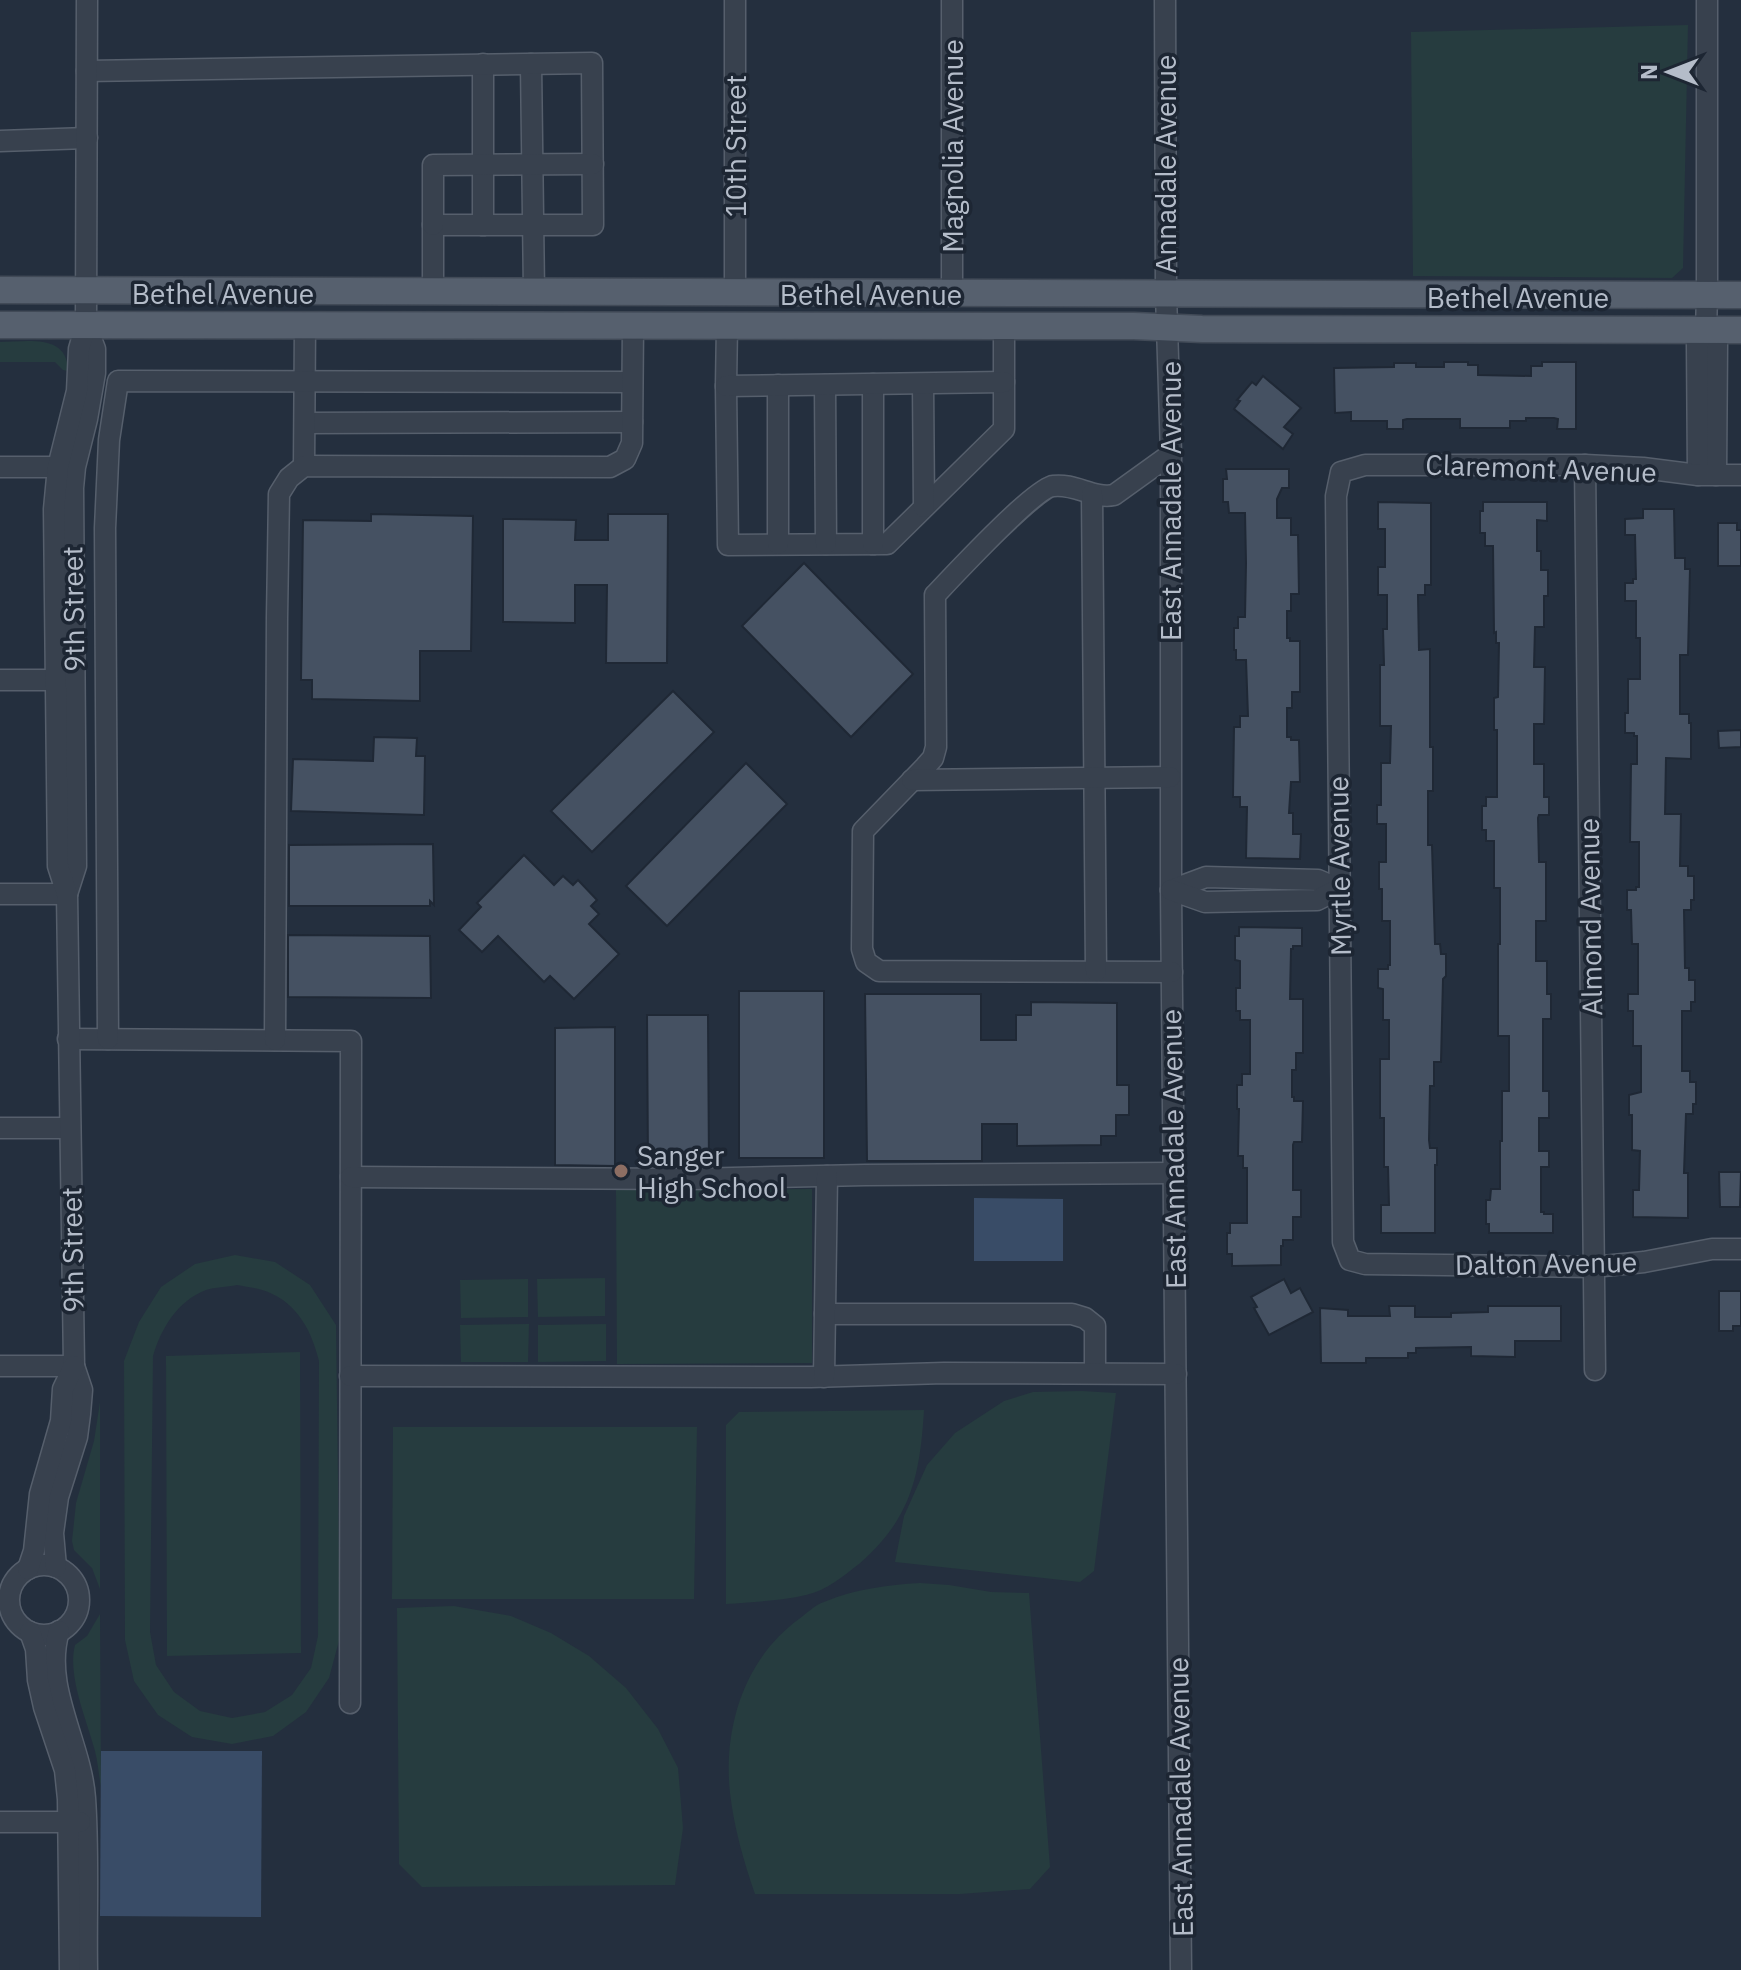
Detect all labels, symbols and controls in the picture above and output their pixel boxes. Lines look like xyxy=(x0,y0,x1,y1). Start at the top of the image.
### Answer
north arrow xyxy=(1629,32,1709,112)
street label: Magnolia Avenue xyxy=(934,39,971,253)
street label: Annadale Avenue xyxy=(1147,55,1184,274)
text: N xyxy=(1634,64,1663,80)
street label: 10th Street xyxy=(717,75,754,217)
street label: Bethel Avenue xyxy=(132,275,314,312)
street label: Bethel Avenue xyxy=(780,276,962,313)
street label: Bethel Avenue xyxy=(1427,279,1609,316)
street label: East Annadale Avenue xyxy=(1152,361,1189,641)
street label: Claremont Avenue xyxy=(1425,445,1657,491)
street label: 9th Street xyxy=(53,546,93,672)
street label: Myrtle Avenue xyxy=(1319,776,1359,956)
street label: Almond Avenue xyxy=(1570,818,1610,1016)
street label: East Annadale Avenue xyxy=(1152,1009,1194,1289)
place label: Sanger High School xyxy=(637,1137,786,1206)
marker: Sanger High School xyxy=(612,1162,630,1180)
street label: 9th Street xyxy=(52,1187,92,1313)
street label: Dalton Avenue xyxy=(1454,1243,1638,1283)
street label: East Annadale Avenue xyxy=(1159,1657,1201,1937)

